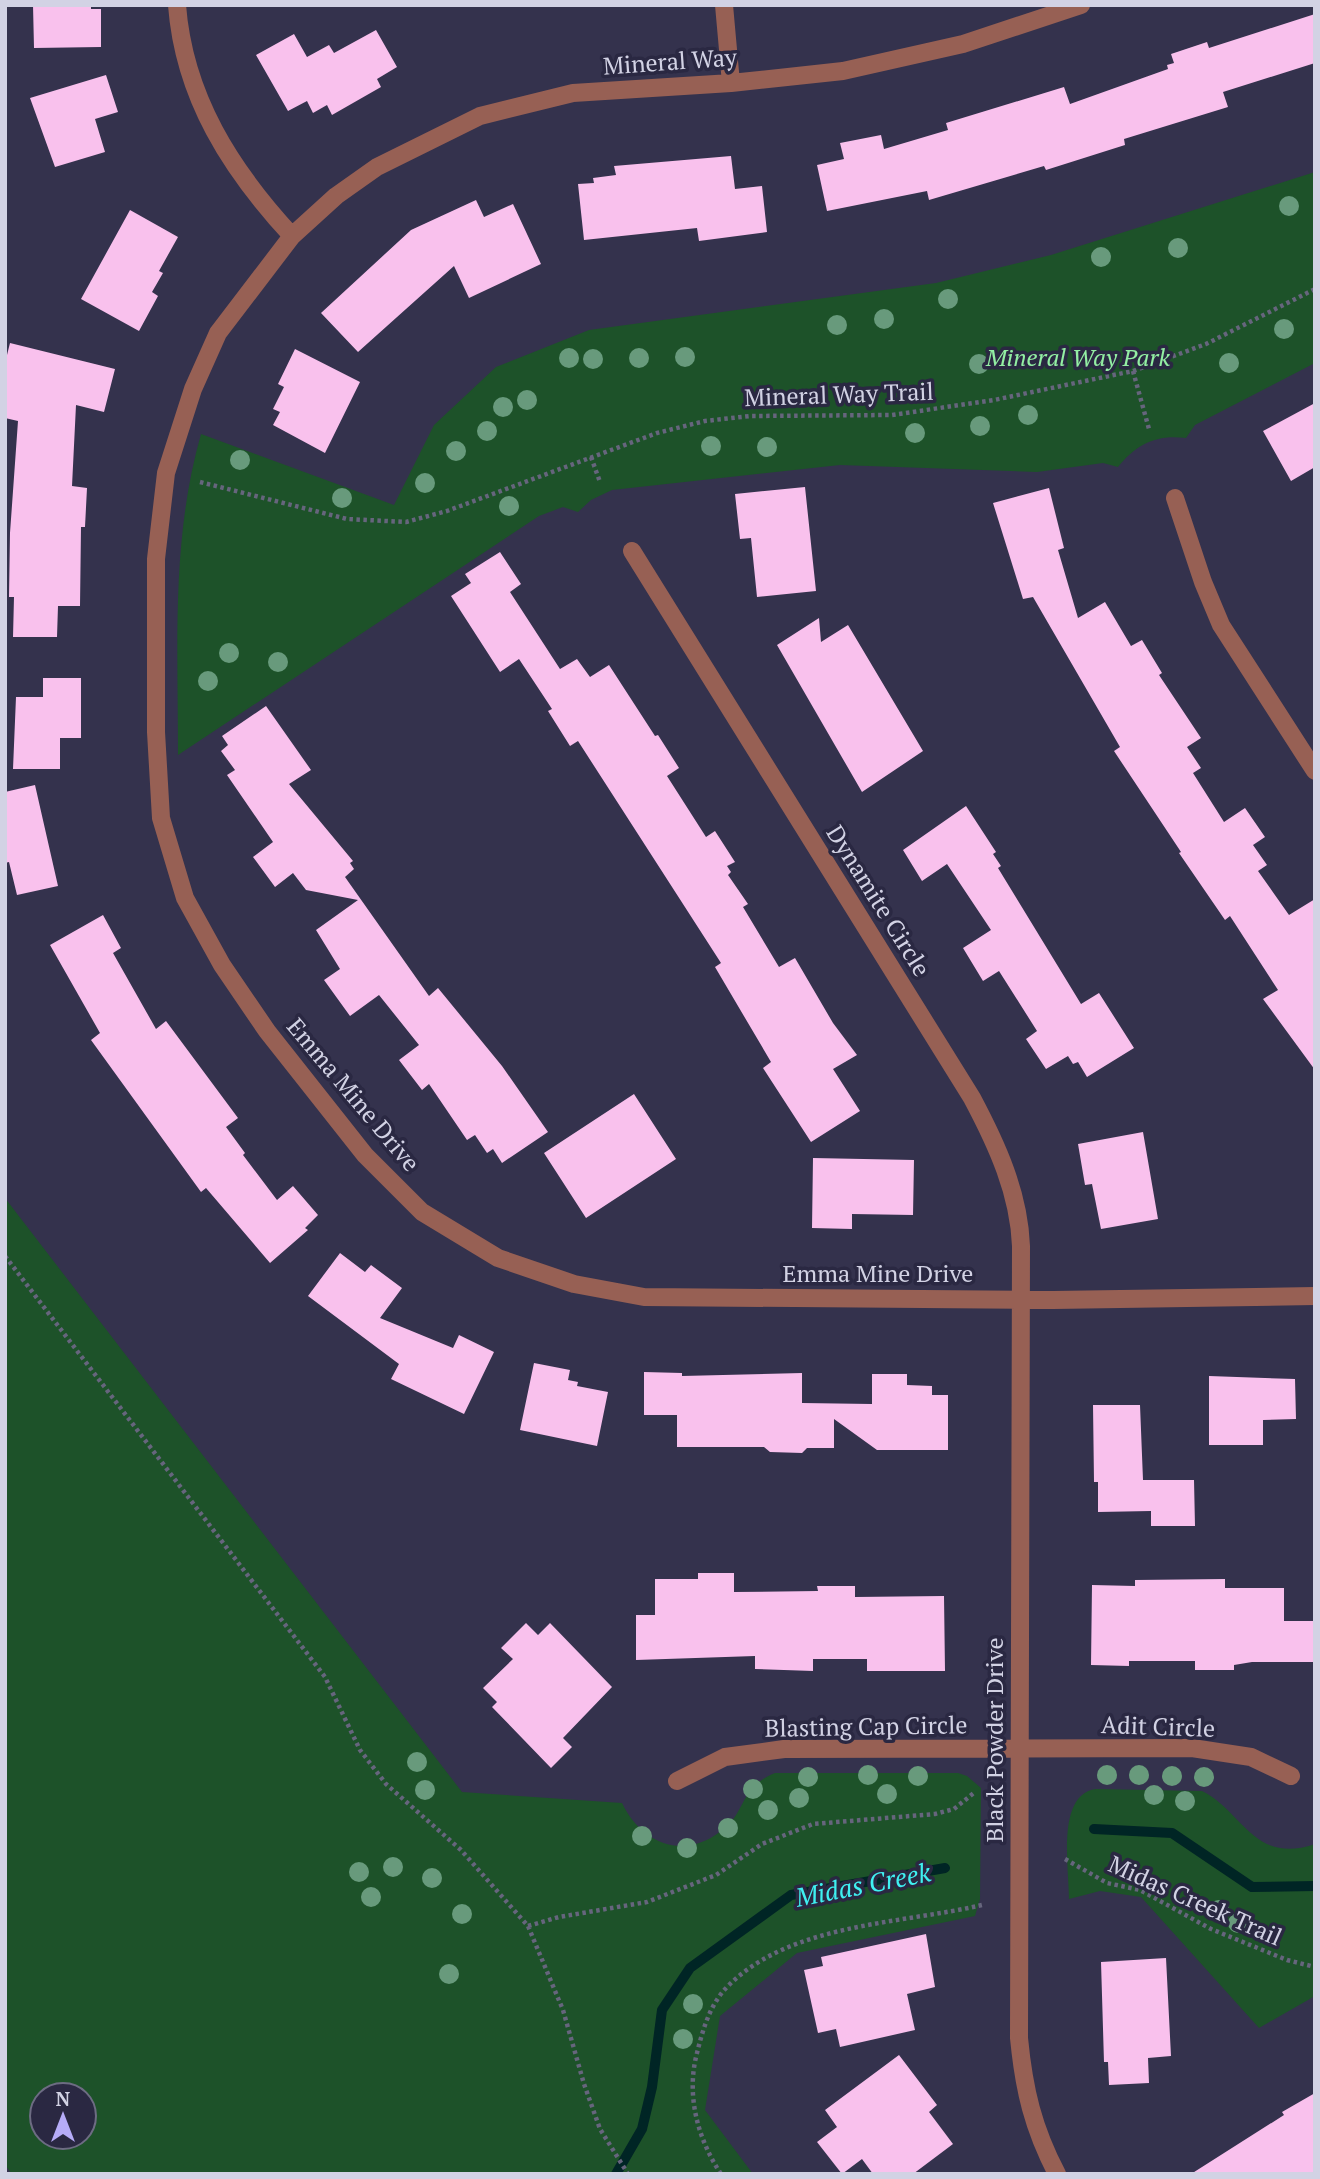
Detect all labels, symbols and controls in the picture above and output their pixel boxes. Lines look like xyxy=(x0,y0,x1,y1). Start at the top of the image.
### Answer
street label: Mineral Way xyxy=(602,40,739,82)
park label: Mineral Way Park xyxy=(985,341,1171,373)
street label: Mineral Way Trail xyxy=(744,375,934,413)
street label: Dynamite Circle xyxy=(820,819,938,982)
street label: Emma Mine Drive xyxy=(280,1011,427,1178)
street label: Emma Mine Drive xyxy=(783,1257,973,1289)
street label: Black Powder Drive xyxy=(978,1637,1010,1843)
street label: Blasting Cap Circle xyxy=(764,1708,968,1744)
street label: Adit Circle xyxy=(1100,1708,1216,1744)
street label: Midas Creek Trail xyxy=(1104,1848,1287,1953)
water label: Midas Creek xyxy=(791,1854,934,1914)
north arrow xyxy=(28,2081,98,2151)
text: N xyxy=(56,2086,71,2111)

